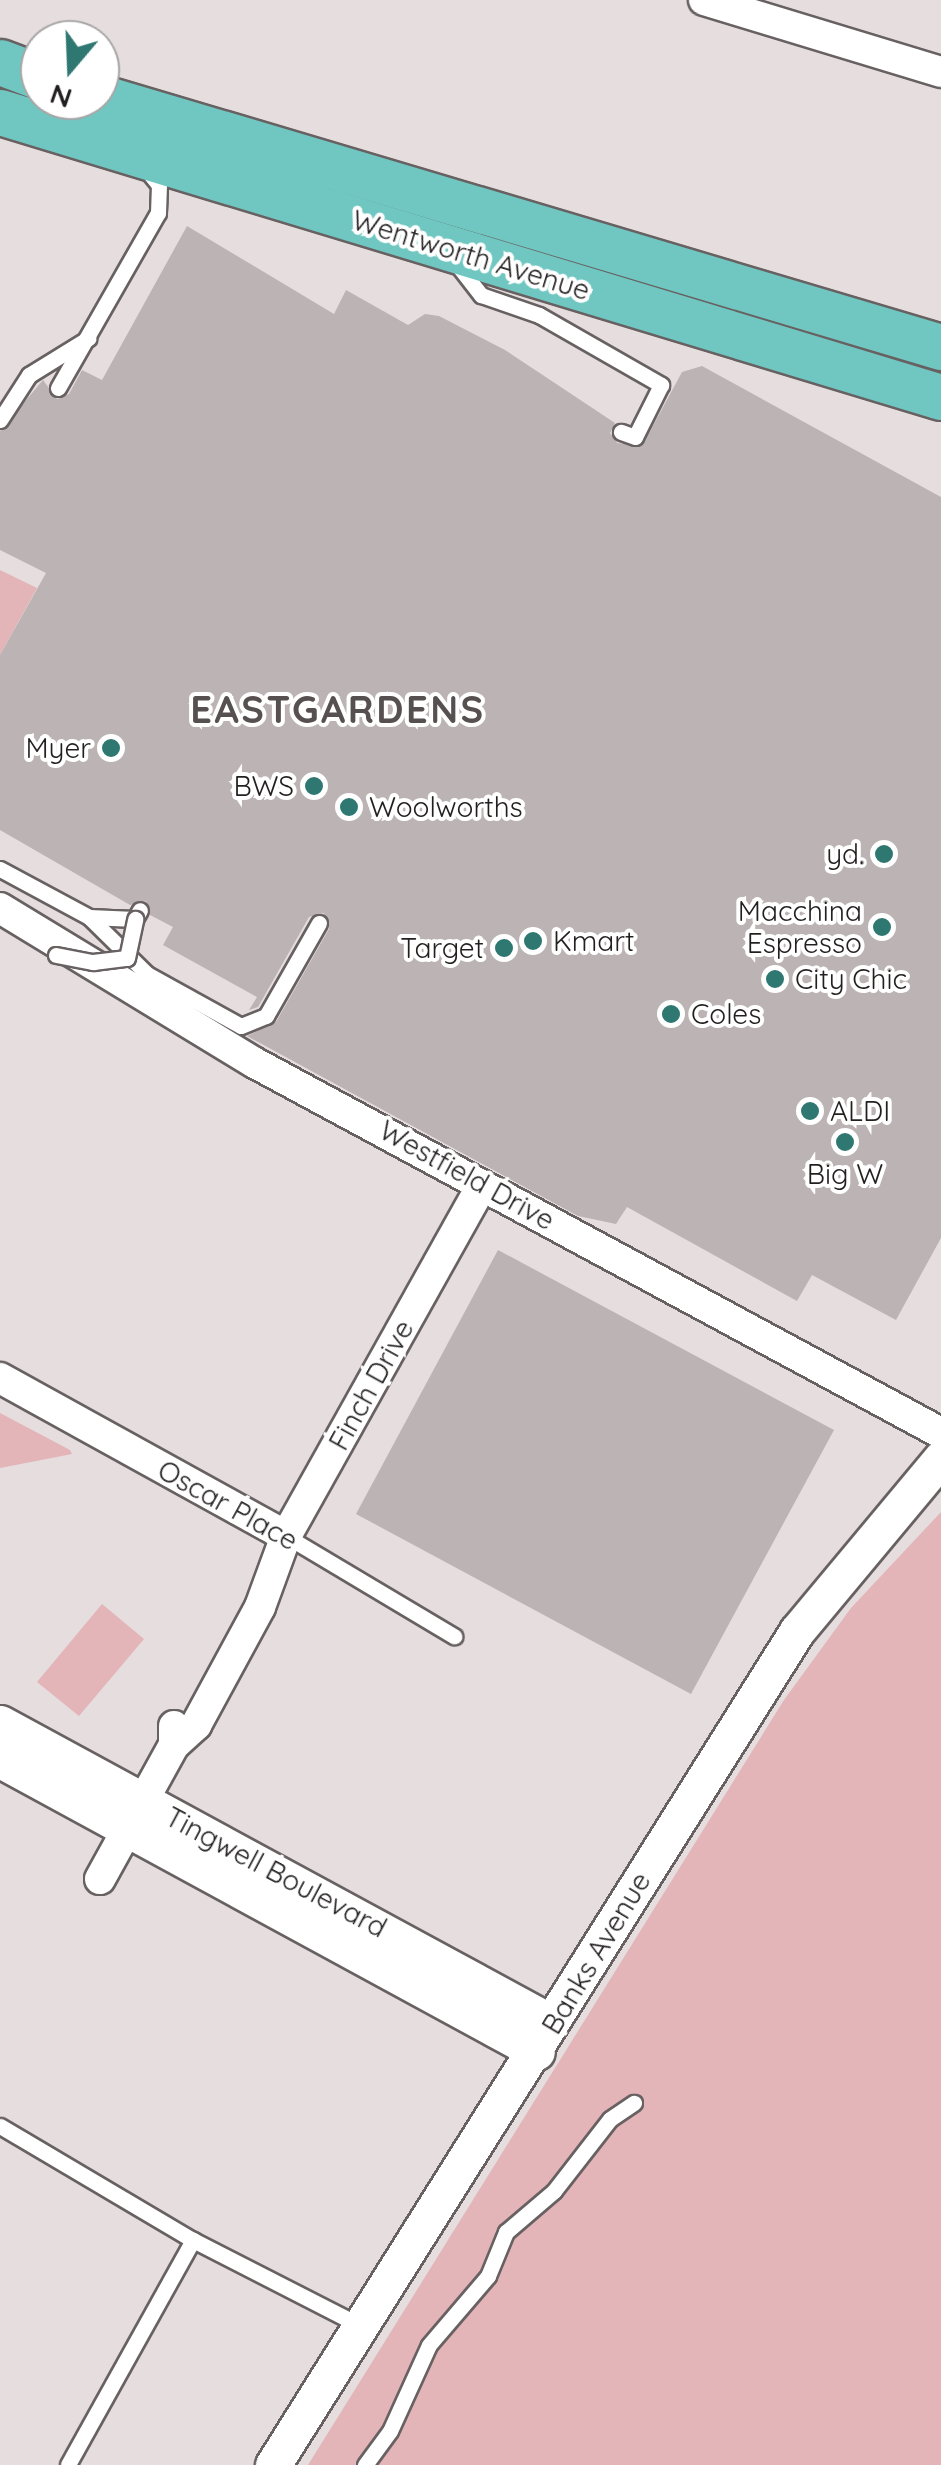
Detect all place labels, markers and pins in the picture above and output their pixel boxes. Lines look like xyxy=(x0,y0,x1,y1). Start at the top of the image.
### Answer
place label: Myer xyxy=(25,731,91,765)
marker: Myer xyxy=(100,737,122,759)
place label: BWS xyxy=(233,769,294,803)
marker: BWS xyxy=(303,775,325,797)
place label: Woolworths xyxy=(369,790,523,824)
marker: Woolworths xyxy=(338,796,360,818)
place label: yd. xyxy=(826,837,864,871)
marker: yd. xyxy=(873,843,895,865)
place label: Macchina Espresso xyxy=(738,894,862,960)
marker: Macchina Espresso xyxy=(871,916,893,938)
place label: Kmart xyxy=(553,924,634,958)
marker: Kmart xyxy=(522,930,544,952)
place label: Target xyxy=(400,931,484,965)
marker: Target xyxy=(493,937,515,959)
place label: City Chic xyxy=(795,962,907,996)
marker: City Chic xyxy=(764,968,786,990)
place label: Coles xyxy=(691,997,761,1031)
marker: Coles xyxy=(660,1003,682,1025)
place label: ALDI xyxy=(830,1094,890,1128)
marker: ALDI xyxy=(799,1100,821,1122)
marker: Big W xyxy=(834,1131,856,1153)
place label: Big W xyxy=(807,1157,883,1191)

